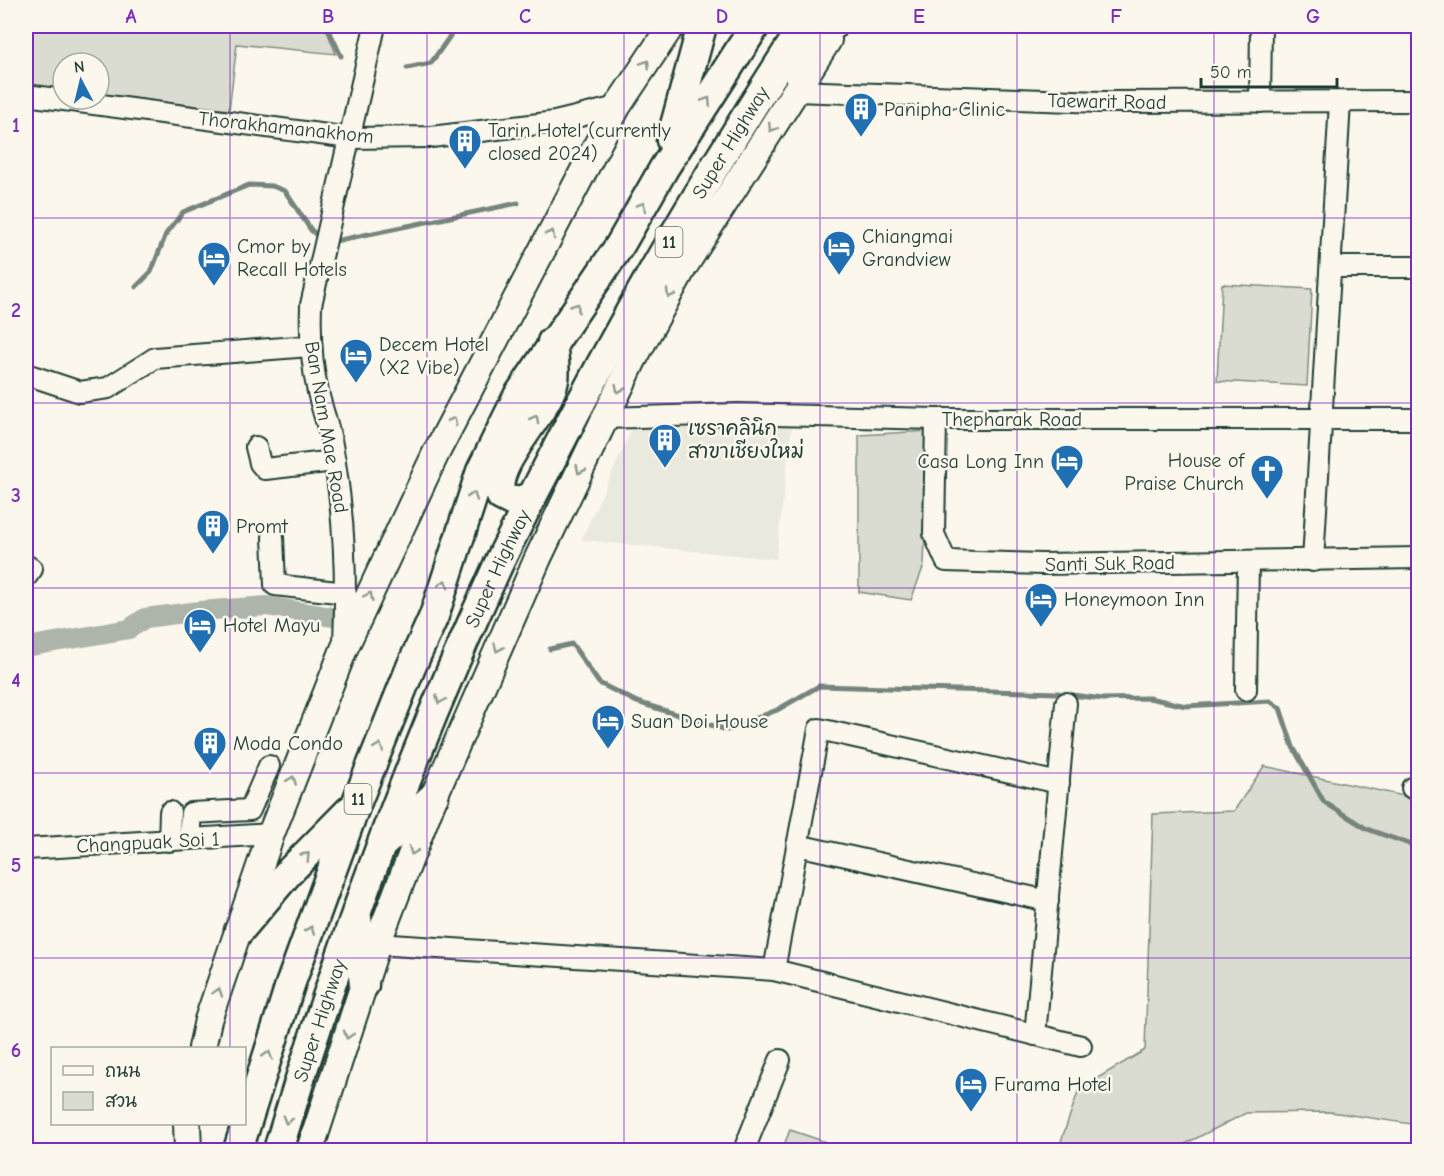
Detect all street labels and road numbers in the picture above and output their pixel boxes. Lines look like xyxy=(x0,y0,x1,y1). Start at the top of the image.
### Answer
street label: Super Highway xyxy=(687,82,774,203)
street label: Taewarit Road xyxy=(1047,89,1167,114)
street label: Thorakhamanakhom xyxy=(197,107,375,148)
road number: 11 xyxy=(656,227,682,257)
street label: Ban Nam Mae Road xyxy=(300,339,353,515)
street label: Thepharak Road xyxy=(942,408,1082,431)
street label: Super Highway xyxy=(460,506,536,631)
street label: Santi Suk Road xyxy=(1045,551,1175,576)
road number: 11 xyxy=(344,784,372,814)
street label: Changpuak Soi 1 xyxy=(76,827,220,858)
street label: Super Highway xyxy=(289,956,351,1085)

